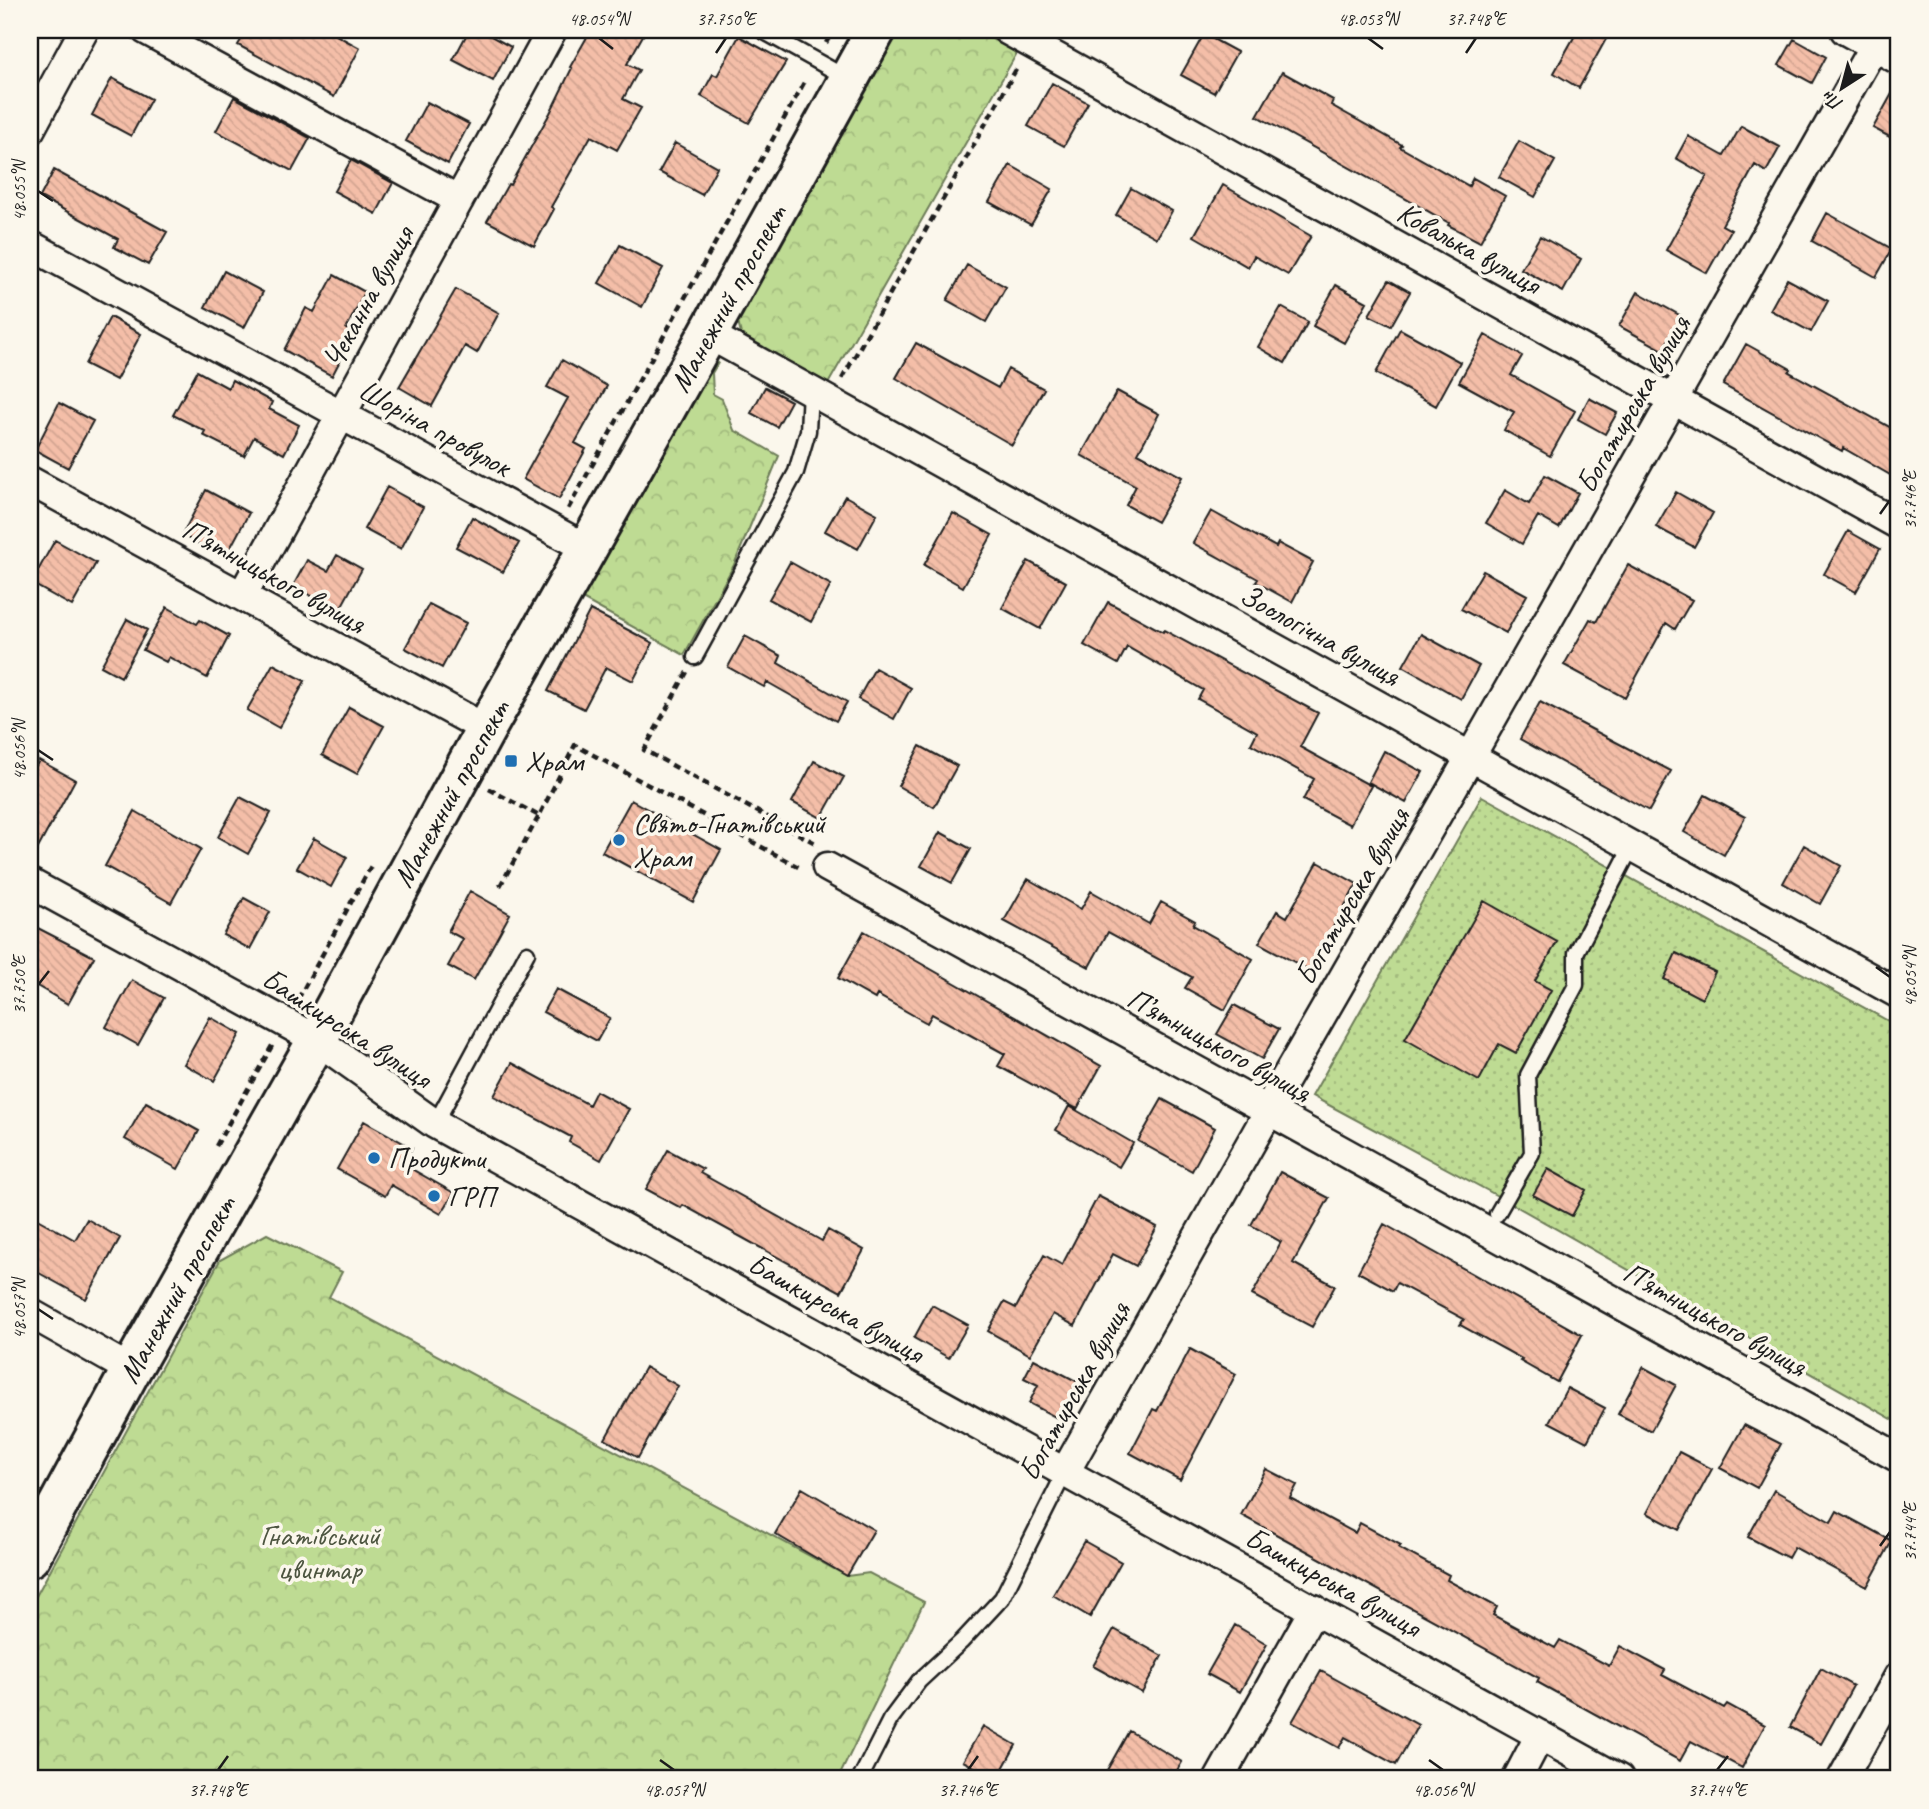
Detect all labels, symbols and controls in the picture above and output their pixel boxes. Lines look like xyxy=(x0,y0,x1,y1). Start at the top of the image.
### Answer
text: 48.054°N xyxy=(569,8,632,30)
text: 37.750°E xyxy=(697,8,758,30)
text: 48.053°N xyxy=(1338,8,1401,30)
text: 37.748°E xyxy=(1447,8,1508,30)
north arrow xyxy=(1806,52,1876,122)
text: Пн xyxy=(1816,84,1848,116)
text: 48.055°N xyxy=(8,158,30,221)
street label: Ковалька вулиця xyxy=(1391,193,1550,304)
street label: Манежний проспект xyxy=(661,196,796,399)
street label: Чеканна вулиця xyxy=(314,217,424,374)
street label: Богатирська вулиця xyxy=(1567,308,1700,499)
street label: Шоріна провулок xyxy=(352,371,520,486)
text: 37.746°E xyxy=(1899,468,1921,529)
street label: П’ятницького вулиця xyxy=(176,510,373,643)
street label: Зоологічна вулиця xyxy=(1233,575,1408,695)
street label: Манежний проспект xyxy=(384,691,519,894)
text: 48.056°N xyxy=(8,717,30,780)
place label: Храм xyxy=(525,742,585,780)
marker: Храм xyxy=(503,753,519,769)
street label: Богатирська вулиця xyxy=(1286,800,1419,991)
place label: Свято-Гнатівський Храм xyxy=(633,804,827,876)
marker: Свято-Гнатівський Храм xyxy=(611,832,627,848)
text: 48.054°N xyxy=(1899,944,1921,1007)
text: 37.750°E xyxy=(8,953,30,1014)
street label: Башкирська вулиця xyxy=(255,959,441,1098)
street label: П’ятницького вулиця xyxy=(1121,979,1318,1112)
place label: Продукти xyxy=(388,1139,487,1177)
marker: Продукти xyxy=(366,1150,382,1166)
place label: ГРП xyxy=(448,1177,499,1215)
street label: Манежний проспект xyxy=(110,1187,245,1390)
marker: ГРП xyxy=(426,1188,442,1204)
street label: Башкирська вулиця xyxy=(742,1244,933,1373)
street label: П’ятницького вулиця xyxy=(1617,1253,1814,1386)
text: 48.057°N xyxy=(8,1276,30,1339)
street label: Богатирська вулиця xyxy=(1009,1294,1139,1487)
text: 37.744°E xyxy=(1899,1500,1921,1561)
park label: Гнатівський цвинтар xyxy=(260,1516,381,1588)
street label: Башкирська вулиця xyxy=(1239,1518,1430,1647)
text: 37.748°E xyxy=(189,1779,250,1801)
text: 48.057°N xyxy=(644,1779,707,1801)
text: 37.746°E xyxy=(939,1779,1000,1801)
text: 48.056°N xyxy=(1413,1779,1476,1801)
text: 37.744°E xyxy=(1688,1779,1749,1801)

